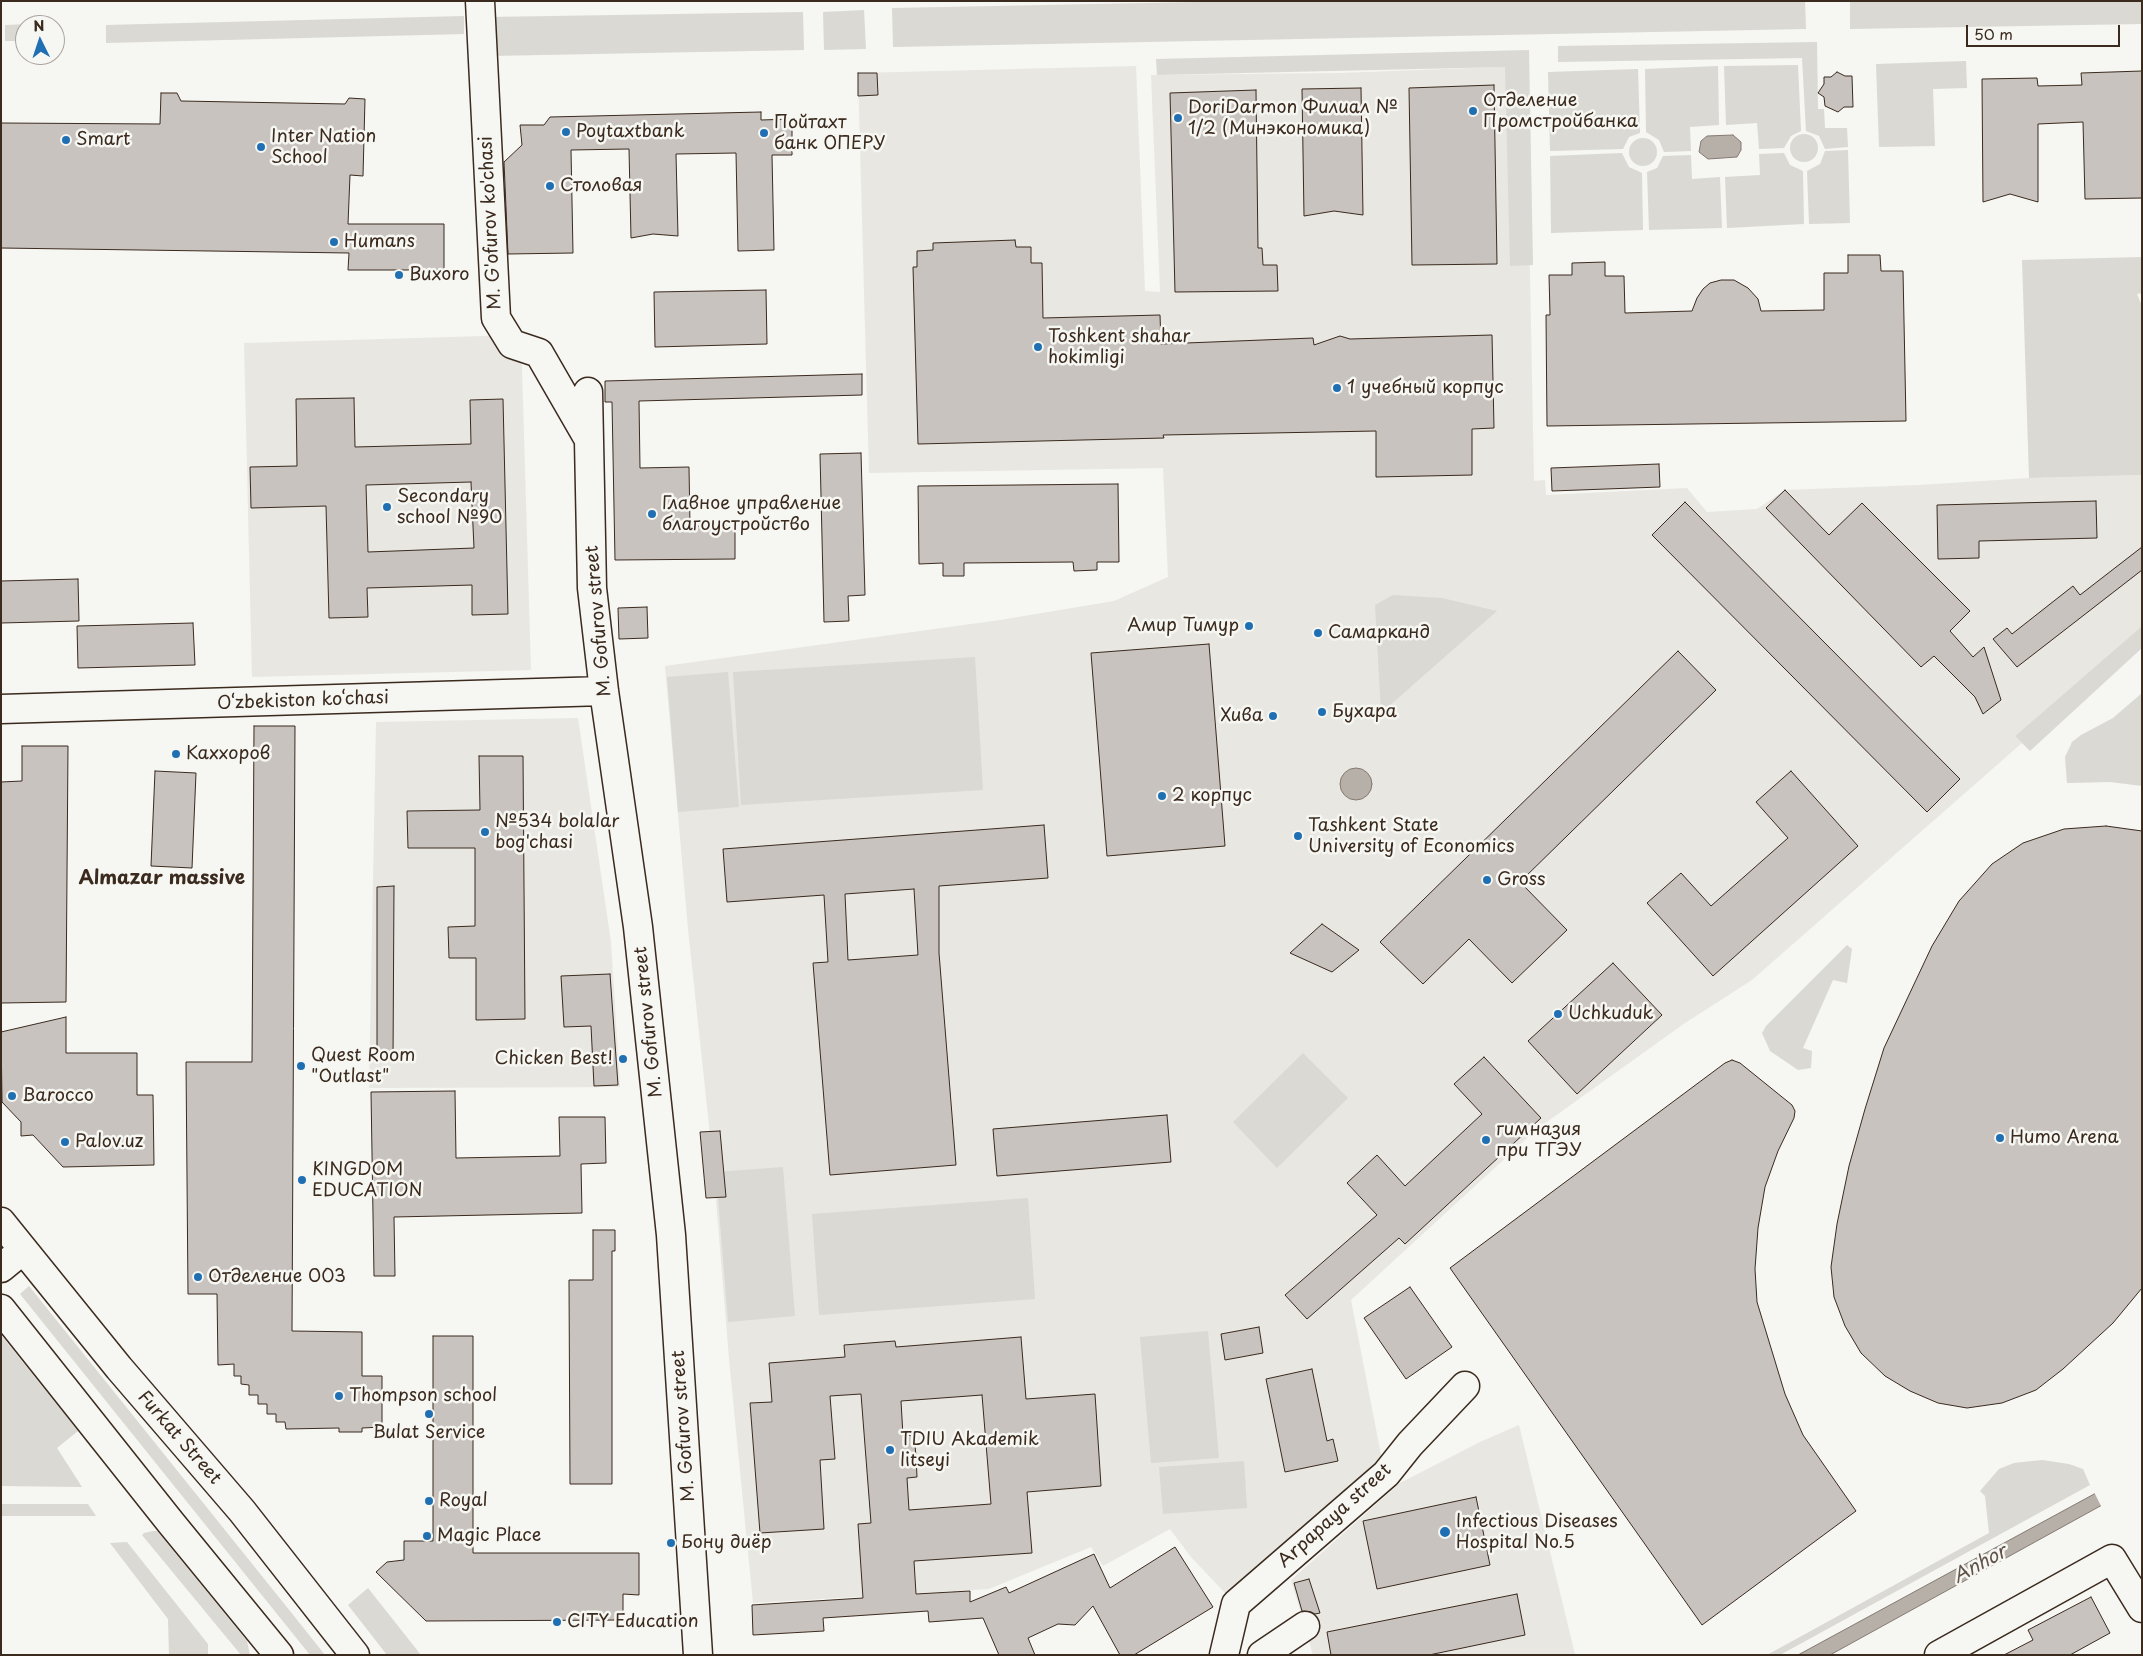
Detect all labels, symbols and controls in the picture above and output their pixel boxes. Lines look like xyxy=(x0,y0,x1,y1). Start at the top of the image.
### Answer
north arrow xyxy=(15,15,65,65)
text: N xyxy=(33,15,45,36)
scale bar xyxy=(1968,15,2122,47)
text: 50 m xyxy=(1974,22,2013,45)
place label: Отделение Промстройбанка xyxy=(1483,90,1638,132)
place label: DoriDarmon Филиал № 1/2 (Минэкономика) xyxy=(1188,97,1398,140)
marker: Отделение Промстройбанка xyxy=(1467,105,1479,117)
place label: Пойтахт банк ОПЕРУ xyxy=(774,112,885,154)
marker: DoriDarmon Филиал № 1/2 (Минэкономика) xyxy=(1172,112,1184,124)
place label: Poytaxtbank xyxy=(576,121,685,143)
place label: Inter Nation School xyxy=(271,126,376,168)
marker: Poytaxtbank xyxy=(560,126,572,138)
marker: Пойтахт банк ОПЕРУ xyxy=(758,127,770,139)
place label: Smart xyxy=(76,129,130,151)
marker: Smart xyxy=(60,134,72,146)
street label: M. G'ofurov ko'chasi xyxy=(476,136,506,310)
marker: Inter Nation School xyxy=(255,141,267,153)
place label: Столовая xyxy=(560,175,643,197)
marker: Столовая xyxy=(544,180,556,192)
place label: Humans xyxy=(344,231,415,253)
marker: Humans xyxy=(328,236,340,248)
place label: Buxoro xyxy=(409,264,469,286)
marker: Buxoro xyxy=(393,269,405,281)
place label: Toshkent shahar hokimligi xyxy=(1048,326,1190,368)
marker: Toshkent shahar hokimligi xyxy=(1032,341,1044,353)
place label: 1 учебный корпус xyxy=(1347,377,1504,399)
marker: 1 учебный корпус xyxy=(1331,382,1343,394)
place label: Secondary school №90 xyxy=(397,486,502,528)
place label: Главное управление благоустройство xyxy=(662,493,841,536)
marker: Secondary school №90 xyxy=(381,501,393,513)
marker: Главное управление благоустройство xyxy=(646,508,658,520)
street label: M. Gofurov street xyxy=(582,544,616,698)
place label: Амир Тимур xyxy=(1127,615,1239,637)
marker: Амир Тимур xyxy=(1243,620,1255,632)
place label: Самарканд xyxy=(1328,622,1430,644)
marker: Самарканд xyxy=(1312,627,1324,639)
street label: O‘zbekiston ko‘chasi xyxy=(217,687,389,715)
place label: Бухара xyxy=(1332,701,1397,723)
place label: Хива xyxy=(1220,705,1263,727)
marker: Бухара xyxy=(1316,706,1328,718)
marker: Хива xyxy=(1267,710,1279,722)
place label: Каххоров xyxy=(186,743,270,765)
marker: Каххоров xyxy=(170,748,182,760)
place label: 2 корпус xyxy=(1172,785,1252,807)
marker: 2 корпус xyxy=(1156,790,1168,802)
place label: №534 bolalar bog'chasi xyxy=(495,811,619,854)
place label: Tashkent State University of Economics xyxy=(1308,815,1514,858)
marker: №534 bolalar bog'chasi xyxy=(479,826,491,838)
marker: Tashkent State University of Economics xyxy=(1292,830,1304,842)
district label: Almazar massive xyxy=(79,868,245,890)
place label: Gross xyxy=(1497,869,1546,891)
marker: Gross xyxy=(1481,874,1493,886)
street label: M. Gofurov street xyxy=(630,945,668,1099)
place label: Uchkuduk xyxy=(1568,1003,1654,1025)
marker: Uchkuduk xyxy=(1552,1008,1564,1020)
place label: Quest Room "Outlast" xyxy=(311,1045,415,1088)
place label: Chicken Best! xyxy=(495,1048,613,1070)
marker: Chicken Best! xyxy=(617,1053,629,1065)
marker: Quest Room "Outlast" xyxy=(295,1060,307,1072)
place label: Barocco xyxy=(22,1085,94,1107)
marker: Barocco xyxy=(6,1090,18,1102)
place label: гимназия при ТГЭУ xyxy=(1496,1119,1582,1162)
place label: Humo Arena xyxy=(2010,1127,2119,1149)
place label: Palov.uz xyxy=(75,1131,143,1153)
marker: Humo Arena xyxy=(1994,1132,2006,1144)
marker: гимназия при ТГЭУ xyxy=(1480,1134,1492,1146)
marker: Palov.uz xyxy=(59,1136,71,1148)
place label: KINGDOM EDUCATION xyxy=(312,1159,423,1202)
marker: KINGDOM EDUCATION xyxy=(296,1174,308,1186)
place label: Отделение 003 xyxy=(208,1266,346,1288)
marker: Отделение 003 xyxy=(192,1271,204,1283)
street label: M. Gofurov street xyxy=(668,1349,700,1503)
place label: Thompson school xyxy=(349,1385,497,1407)
street label: Furkat Street xyxy=(133,1387,225,1489)
marker: Thompson school xyxy=(333,1390,345,1402)
marker: Bulat Service xyxy=(423,1408,435,1420)
place label: Bulat Service xyxy=(373,1422,485,1444)
place label: TDIU Akademik litseyi xyxy=(900,1429,1039,1472)
marker: TDIU Akademik litseyi xyxy=(884,1444,896,1456)
street label: Arpapaya street xyxy=(1274,1459,1396,1573)
place label: Royal xyxy=(439,1490,488,1512)
marker: Royal xyxy=(423,1495,435,1507)
place label: Infectious Diseases Hospital No.5 xyxy=(1456,1511,1618,1554)
place label: Magic Place xyxy=(437,1525,541,1547)
marker: Infectious Diseases Hospital No.5 xyxy=(1438,1525,1452,1539)
marker: Magic Place xyxy=(421,1530,433,1542)
place label: Бону диёр xyxy=(681,1532,772,1554)
marker: Бону диёр xyxy=(665,1537,677,1549)
water label: Anhor xyxy=(1949,1541,2011,1589)
place label: CITY Education xyxy=(567,1611,699,1633)
marker: CITY Education xyxy=(551,1616,563,1628)

